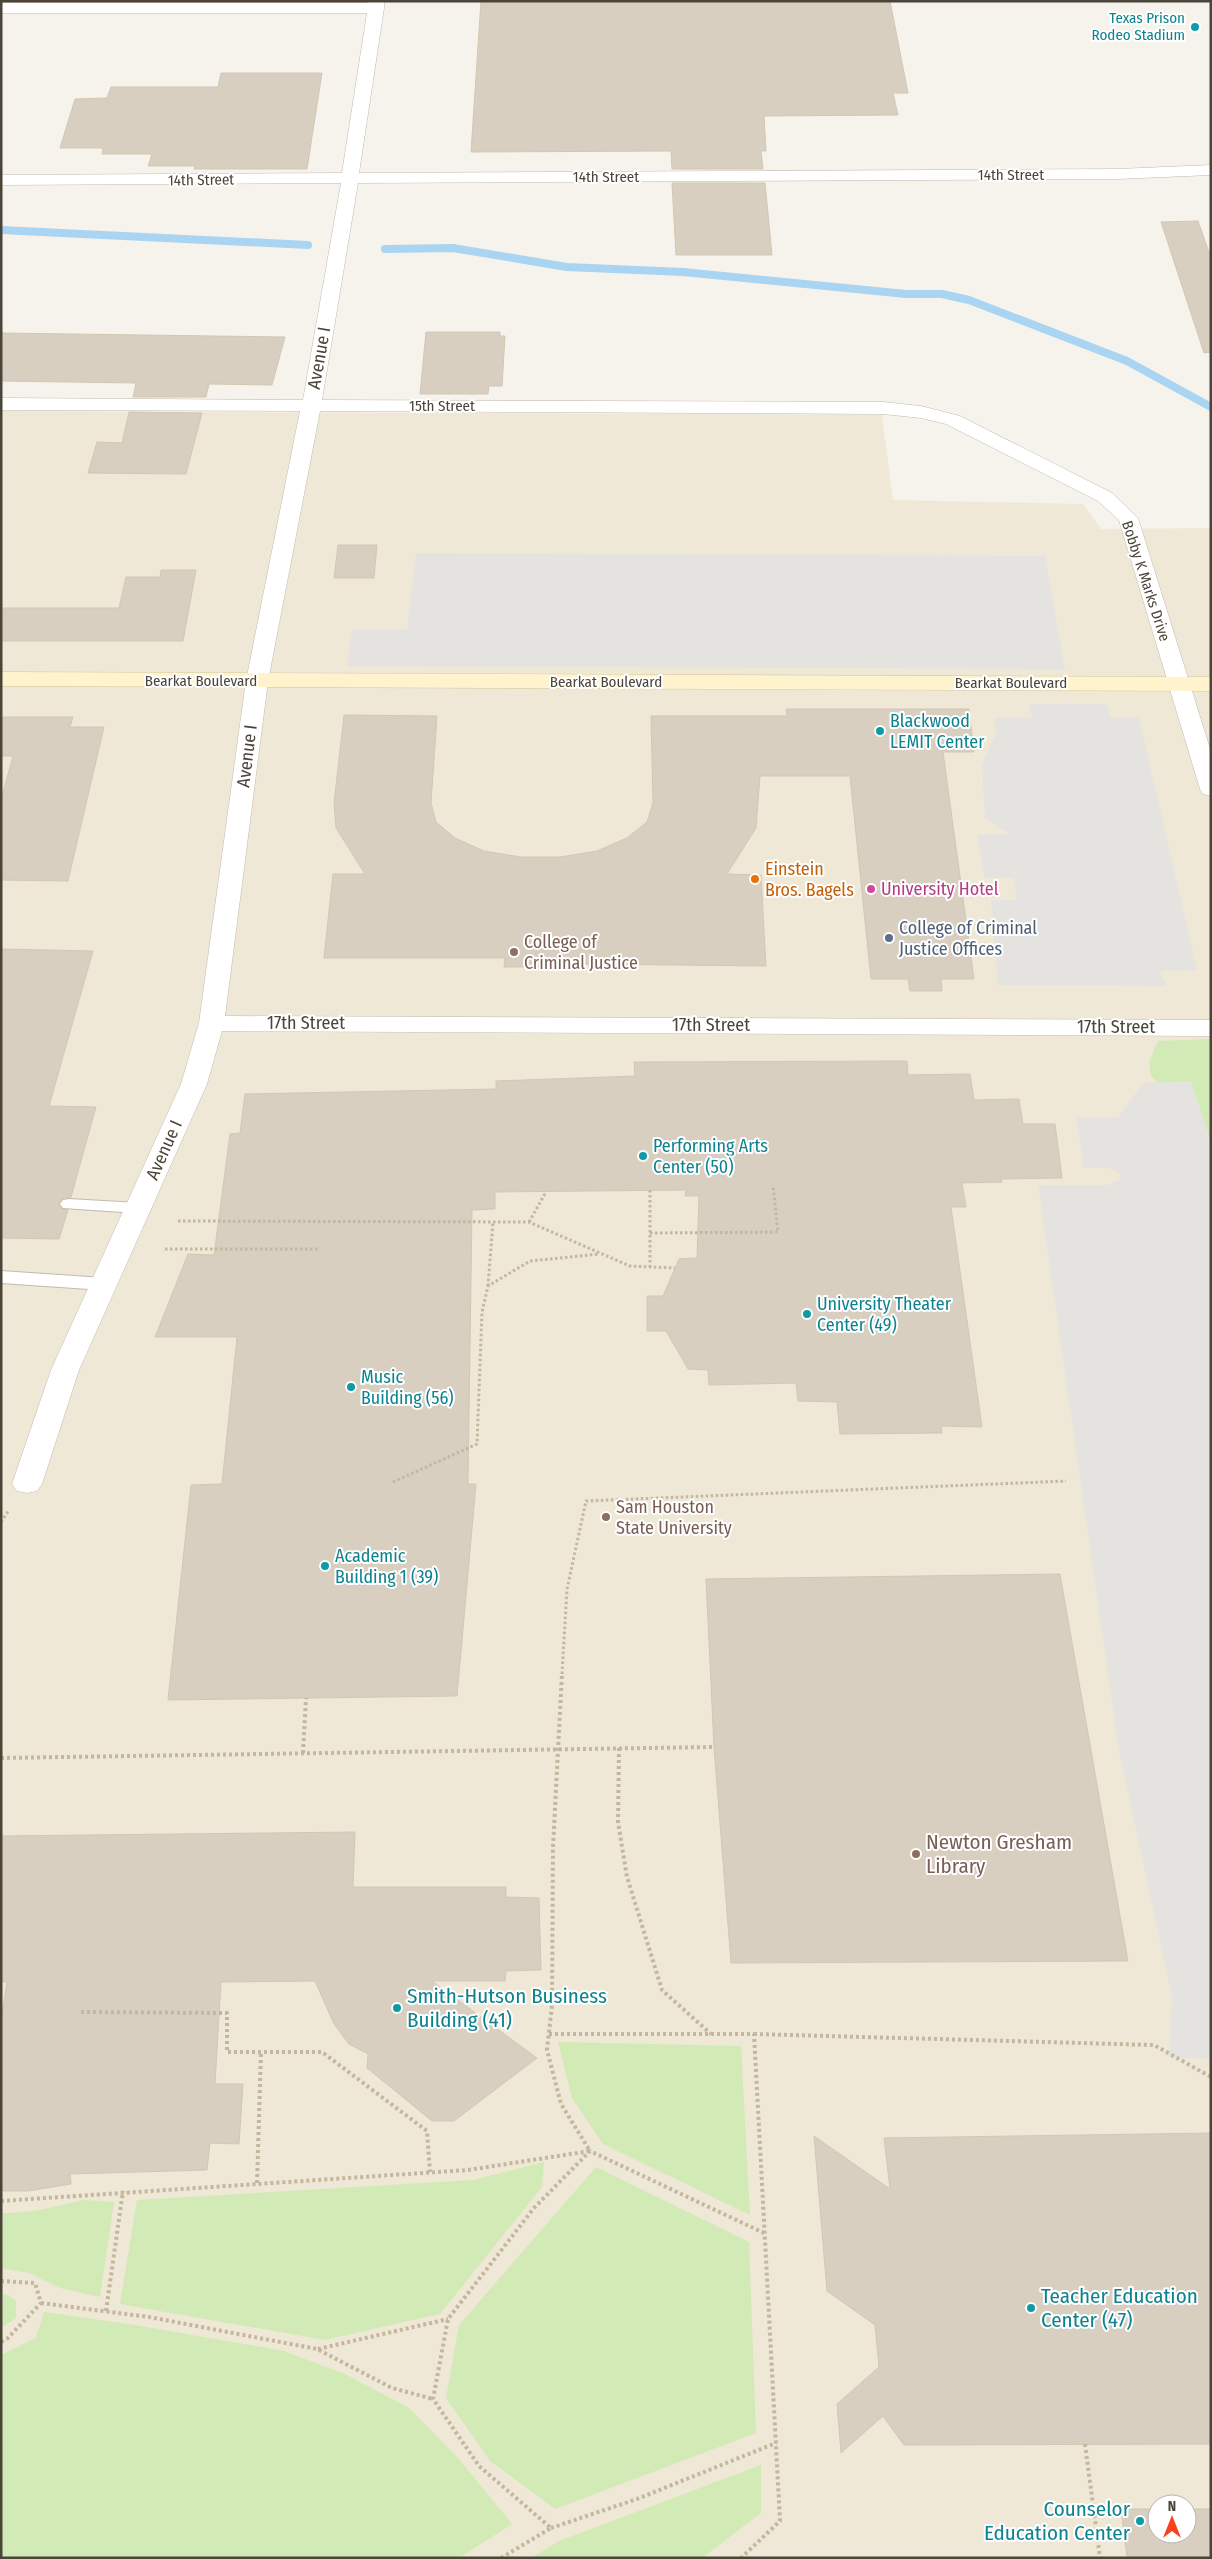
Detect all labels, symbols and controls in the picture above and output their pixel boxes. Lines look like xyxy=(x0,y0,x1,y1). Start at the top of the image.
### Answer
place label: Texas Prison Rodeo Stadium xyxy=(1092,9,1185,44)
marker: Texas Prison Rodeo Stadium xyxy=(1189,21,1201,33)
street label: 14th Street xyxy=(978,166,1044,184)
street label: 14th Street xyxy=(573,168,639,186)
street label: 14th Street xyxy=(168,170,234,190)
street label: Avenue I xyxy=(303,325,335,391)
street label: 15th Street xyxy=(409,397,475,415)
street label: Bobby K Marks Drive xyxy=(1118,519,1174,643)
street label: Bearkat Boulevard xyxy=(145,672,257,690)
street label: Bearkat Boulevard xyxy=(550,673,662,691)
street label: Bearkat Boulevard xyxy=(955,674,1067,692)
place label: Blackwood LEMIT Center xyxy=(890,710,985,753)
street label: Avenue I xyxy=(232,723,262,789)
marker: Blackwood LEMIT Center xyxy=(874,725,886,737)
place label: Einstein Bros. Bagels xyxy=(765,858,854,901)
marker: Einstein Bros. Bagels xyxy=(749,873,761,885)
place label: University Hotel xyxy=(881,878,999,900)
marker: University Hotel xyxy=(865,883,877,895)
place label: College of Criminal Justice Offices xyxy=(899,917,1037,960)
place label: College of Criminal Justice xyxy=(524,931,638,974)
marker: College of Criminal Justice Offices xyxy=(883,932,895,944)
marker: College of Criminal Justice xyxy=(508,946,520,958)
street label: 17th Street xyxy=(267,1012,345,1034)
street label: 17th Street xyxy=(672,1014,750,1036)
street label: 17th Street xyxy=(1077,1016,1155,1038)
street label: Avenue I xyxy=(141,1117,187,1183)
place label: Performing Arts Center (50) xyxy=(653,1135,768,1178)
marker: Performing Arts Center (50) xyxy=(637,1150,649,1162)
place label: University Theater Center (49) xyxy=(817,1293,952,1336)
marker: University Theater Center (49) xyxy=(801,1308,813,1320)
place label: Music Building (56) xyxy=(361,1366,454,1409)
marker: Music Building (56) xyxy=(345,1381,357,1393)
place label: Sam Houston State University xyxy=(616,1496,732,1539)
marker: Sam Houston State University xyxy=(600,1511,612,1523)
place label: Academic Building 1 (39) xyxy=(335,1545,438,1588)
marker: Academic Building 1 (39) xyxy=(319,1560,331,1572)
place label: Newton Gresham Library xyxy=(926,1829,1072,1879)
marker: Newton Gresham Library xyxy=(910,1848,922,1860)
place label: Smith-Hutson Business Building (41) xyxy=(407,1983,607,2033)
marker: Smith-Hutson Business Building (41) xyxy=(391,2002,403,2014)
place label: Teacher Education Center (47) xyxy=(1041,2283,1198,2333)
marker: Teacher Education Center (47) xyxy=(1025,2302,1037,2314)
north arrow xyxy=(1147,2494,1197,2544)
place label: Counselor Education Center xyxy=(984,2496,1131,2546)
text: N xyxy=(1168,2498,1176,2515)
marker: Counselor Education Center xyxy=(1134,2515,1146,2527)

